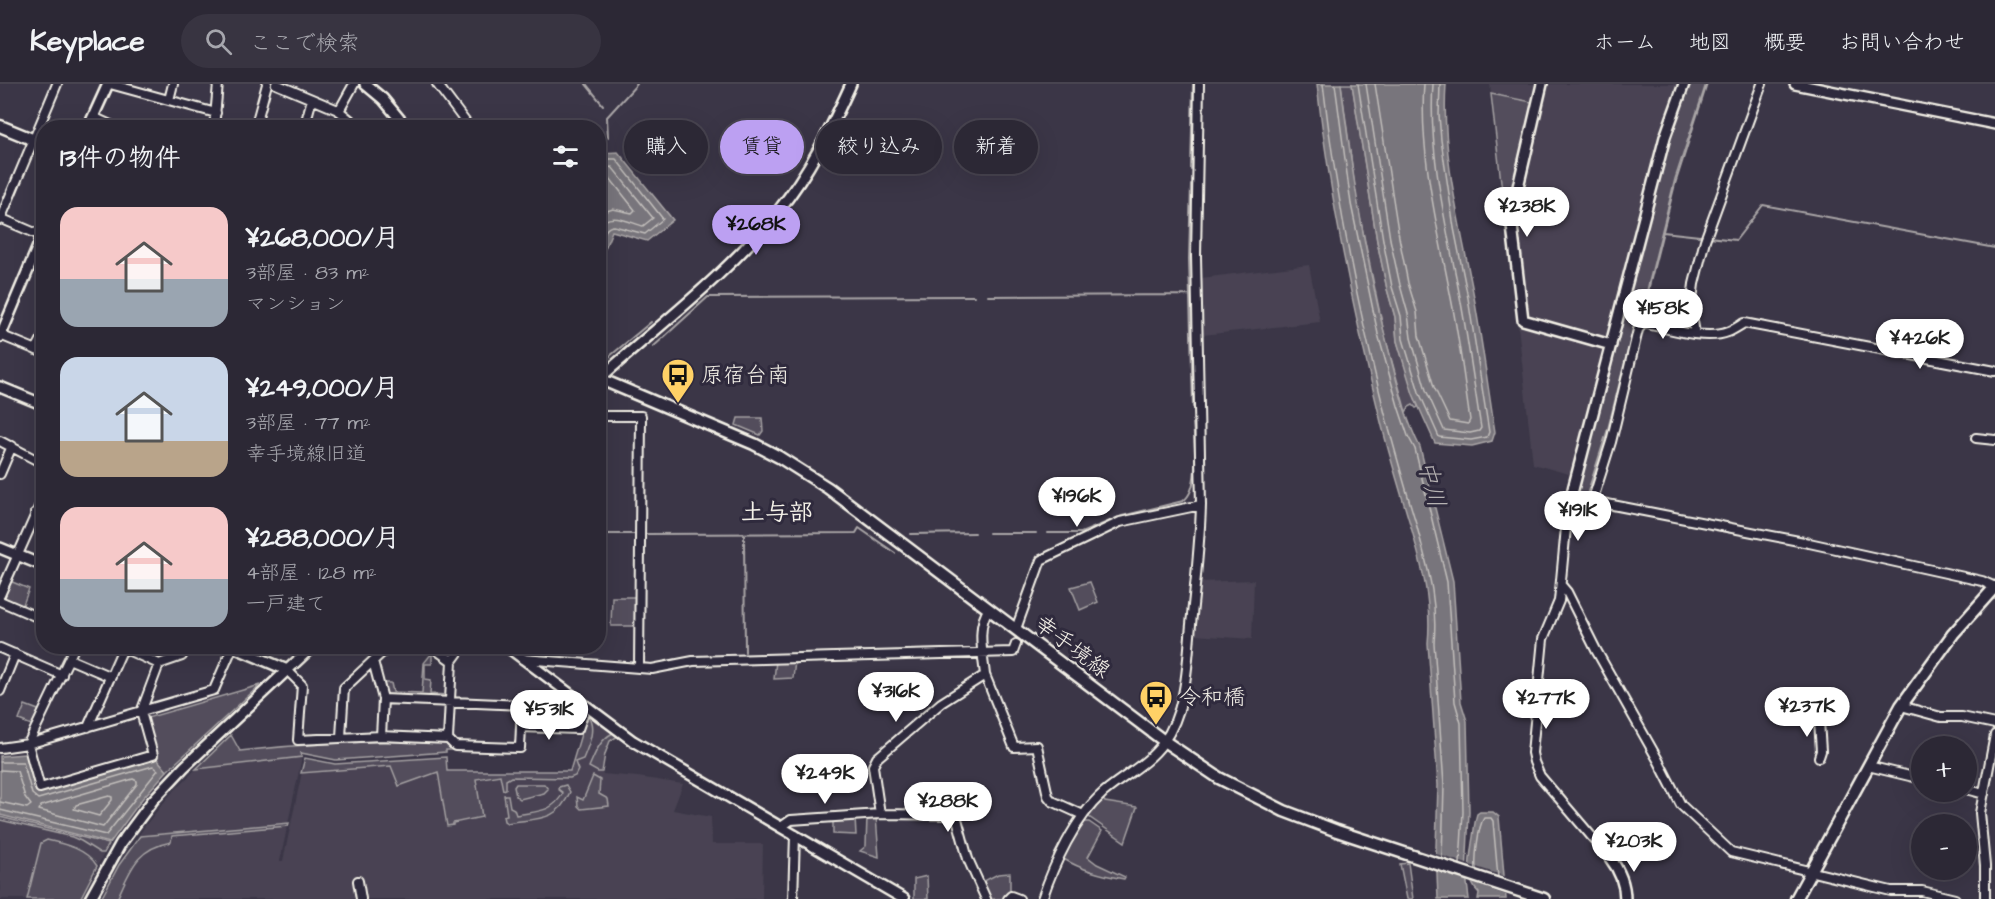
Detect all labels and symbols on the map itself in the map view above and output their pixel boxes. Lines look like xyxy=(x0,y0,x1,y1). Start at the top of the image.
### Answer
pin: ¥238K xyxy=(1485,187,1569,238)
pin: ¥268K xyxy=(714,205,798,256)
pin: ¥158K xyxy=(1621,289,1705,340)
pin: ¥426K xyxy=(1878,319,1962,370)
bus stop icon: 原宿台南 xyxy=(660,357,696,404)
place label: 原宿台南 xyxy=(701,360,789,391)
water label: 中川 xyxy=(1409,457,1453,511)
pin: ¥196K xyxy=(1035,477,1119,528)
pin: ¥191K xyxy=(1536,491,1620,542)
district label: 土与部 xyxy=(741,496,813,530)
street label: 幸手境線 xyxy=(1028,608,1116,686)
pin: ¥316K xyxy=(854,672,938,723)
bus stop icon: 令和橋 xyxy=(1138,679,1174,726)
pin: ¥277K xyxy=(1504,679,1588,730)
place label: 令和橋 xyxy=(1179,682,1245,713)
pin: ¥237K xyxy=(1765,687,1849,738)
pin: ¥531K xyxy=(507,690,591,741)
pin: ¥249K xyxy=(783,754,867,805)
pin: ¥288K xyxy=(906,782,990,833)
pin: ¥203K xyxy=(1592,822,1676,873)

